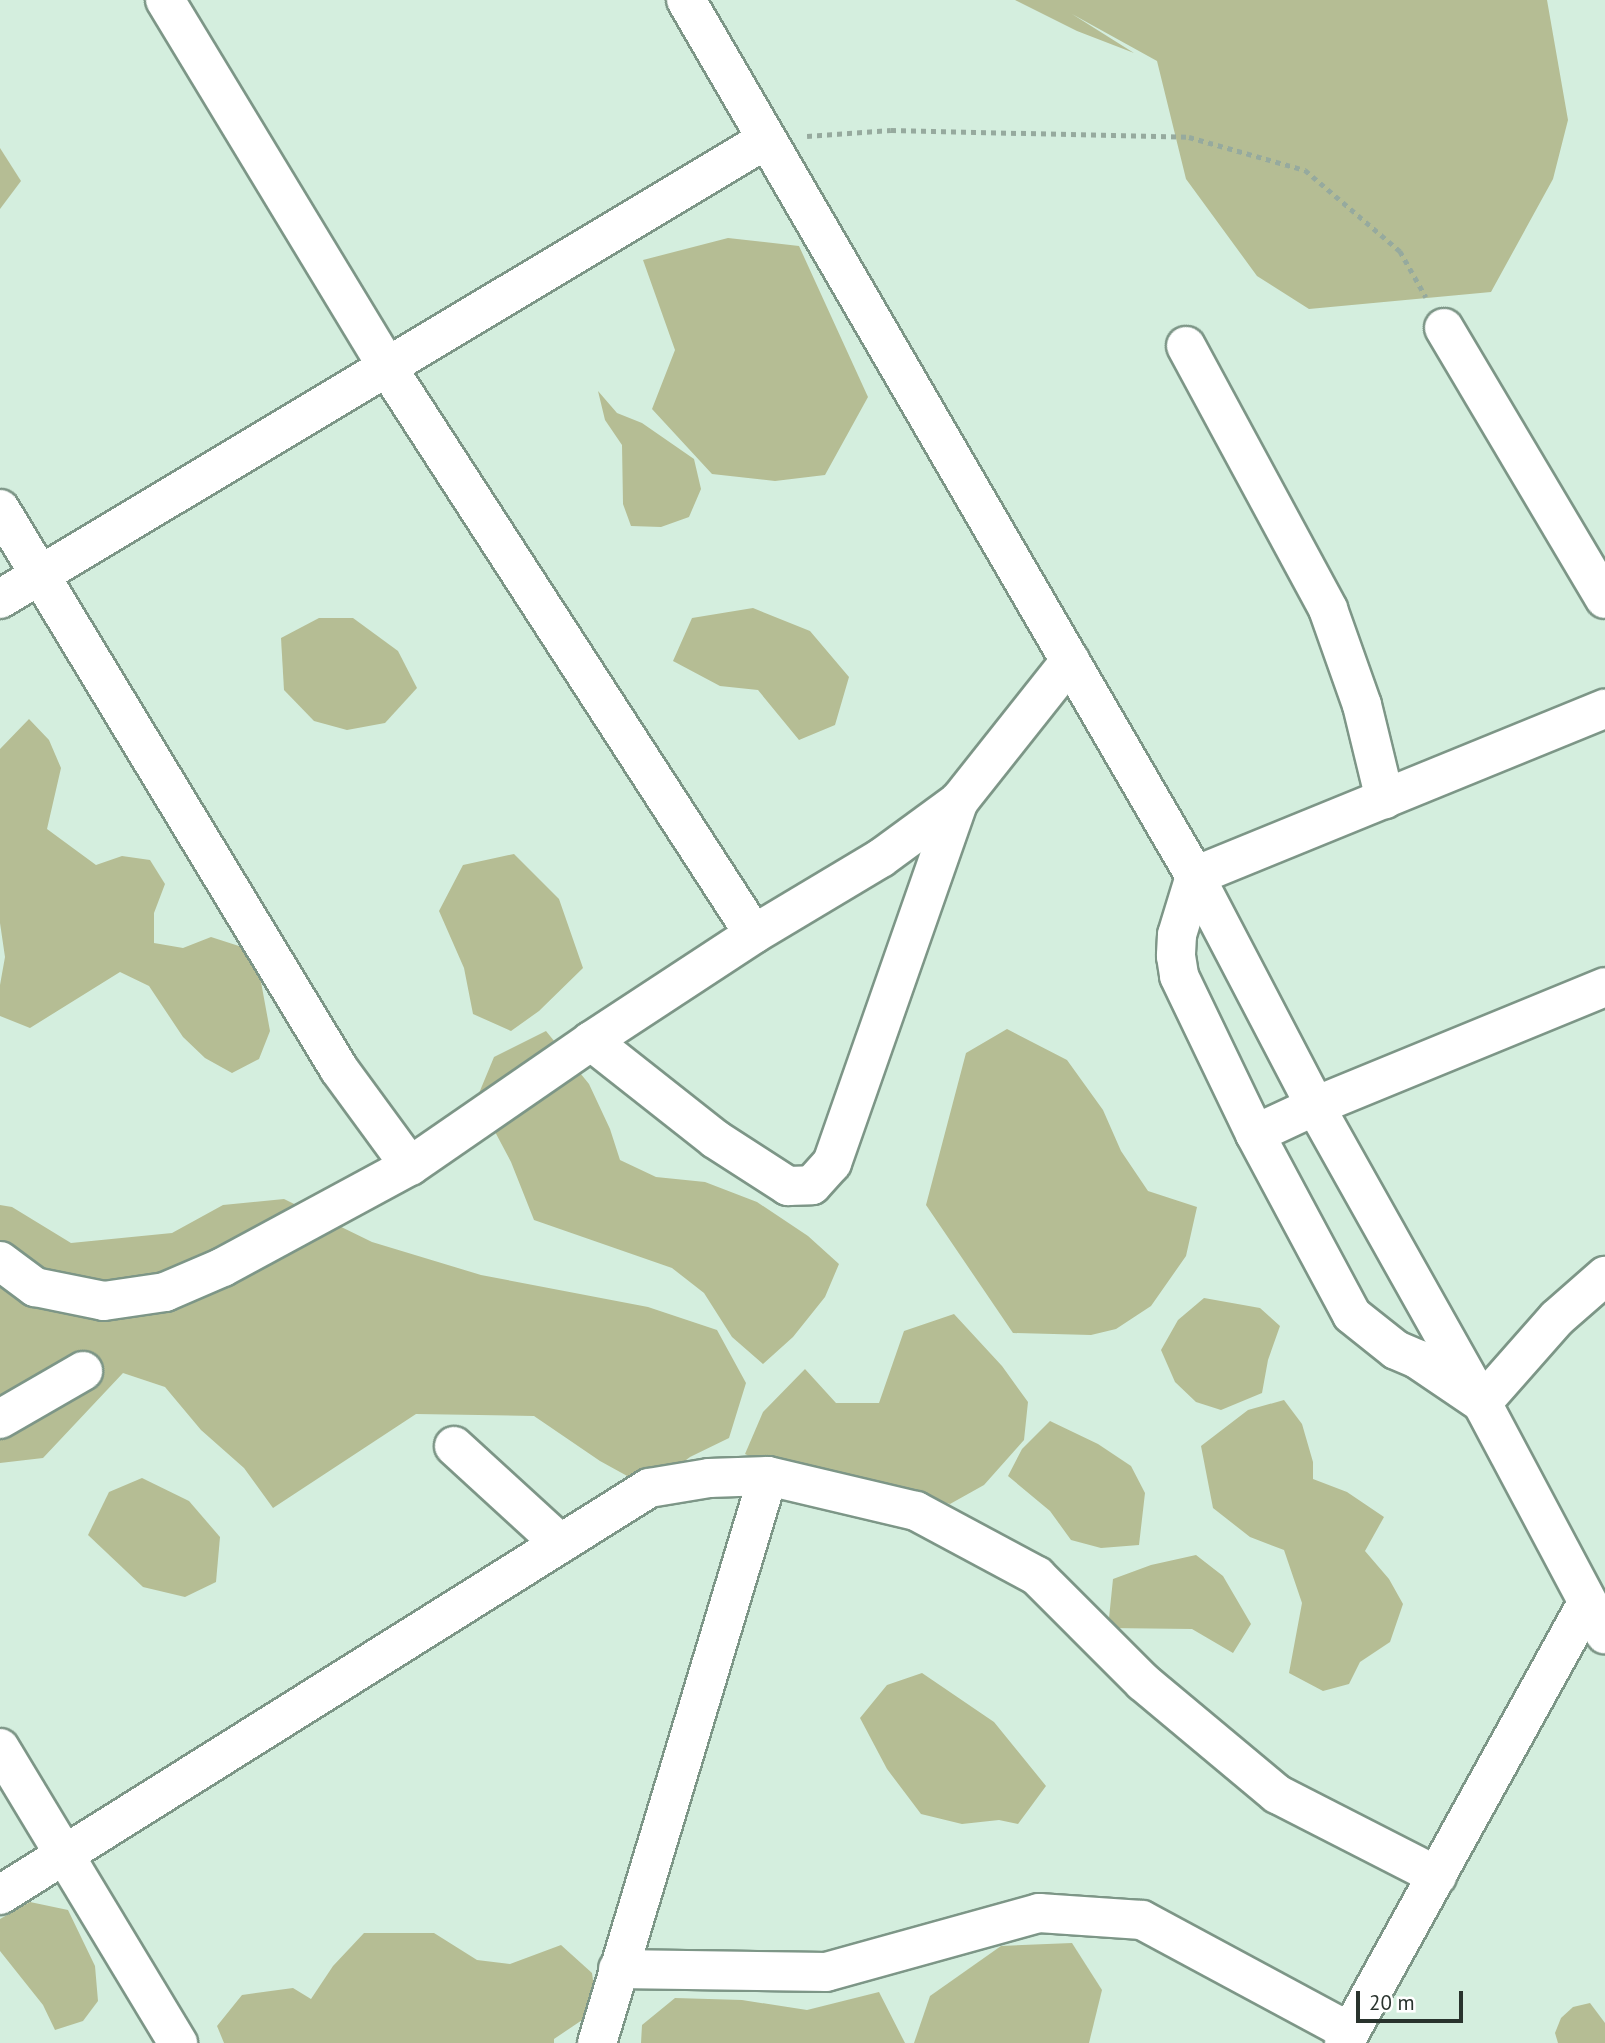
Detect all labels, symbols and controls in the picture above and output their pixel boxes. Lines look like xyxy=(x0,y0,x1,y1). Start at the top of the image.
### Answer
scale bar xyxy=(1360,1976,1467,2020)
text: 20 m xyxy=(1369,1989,1415,2016)

